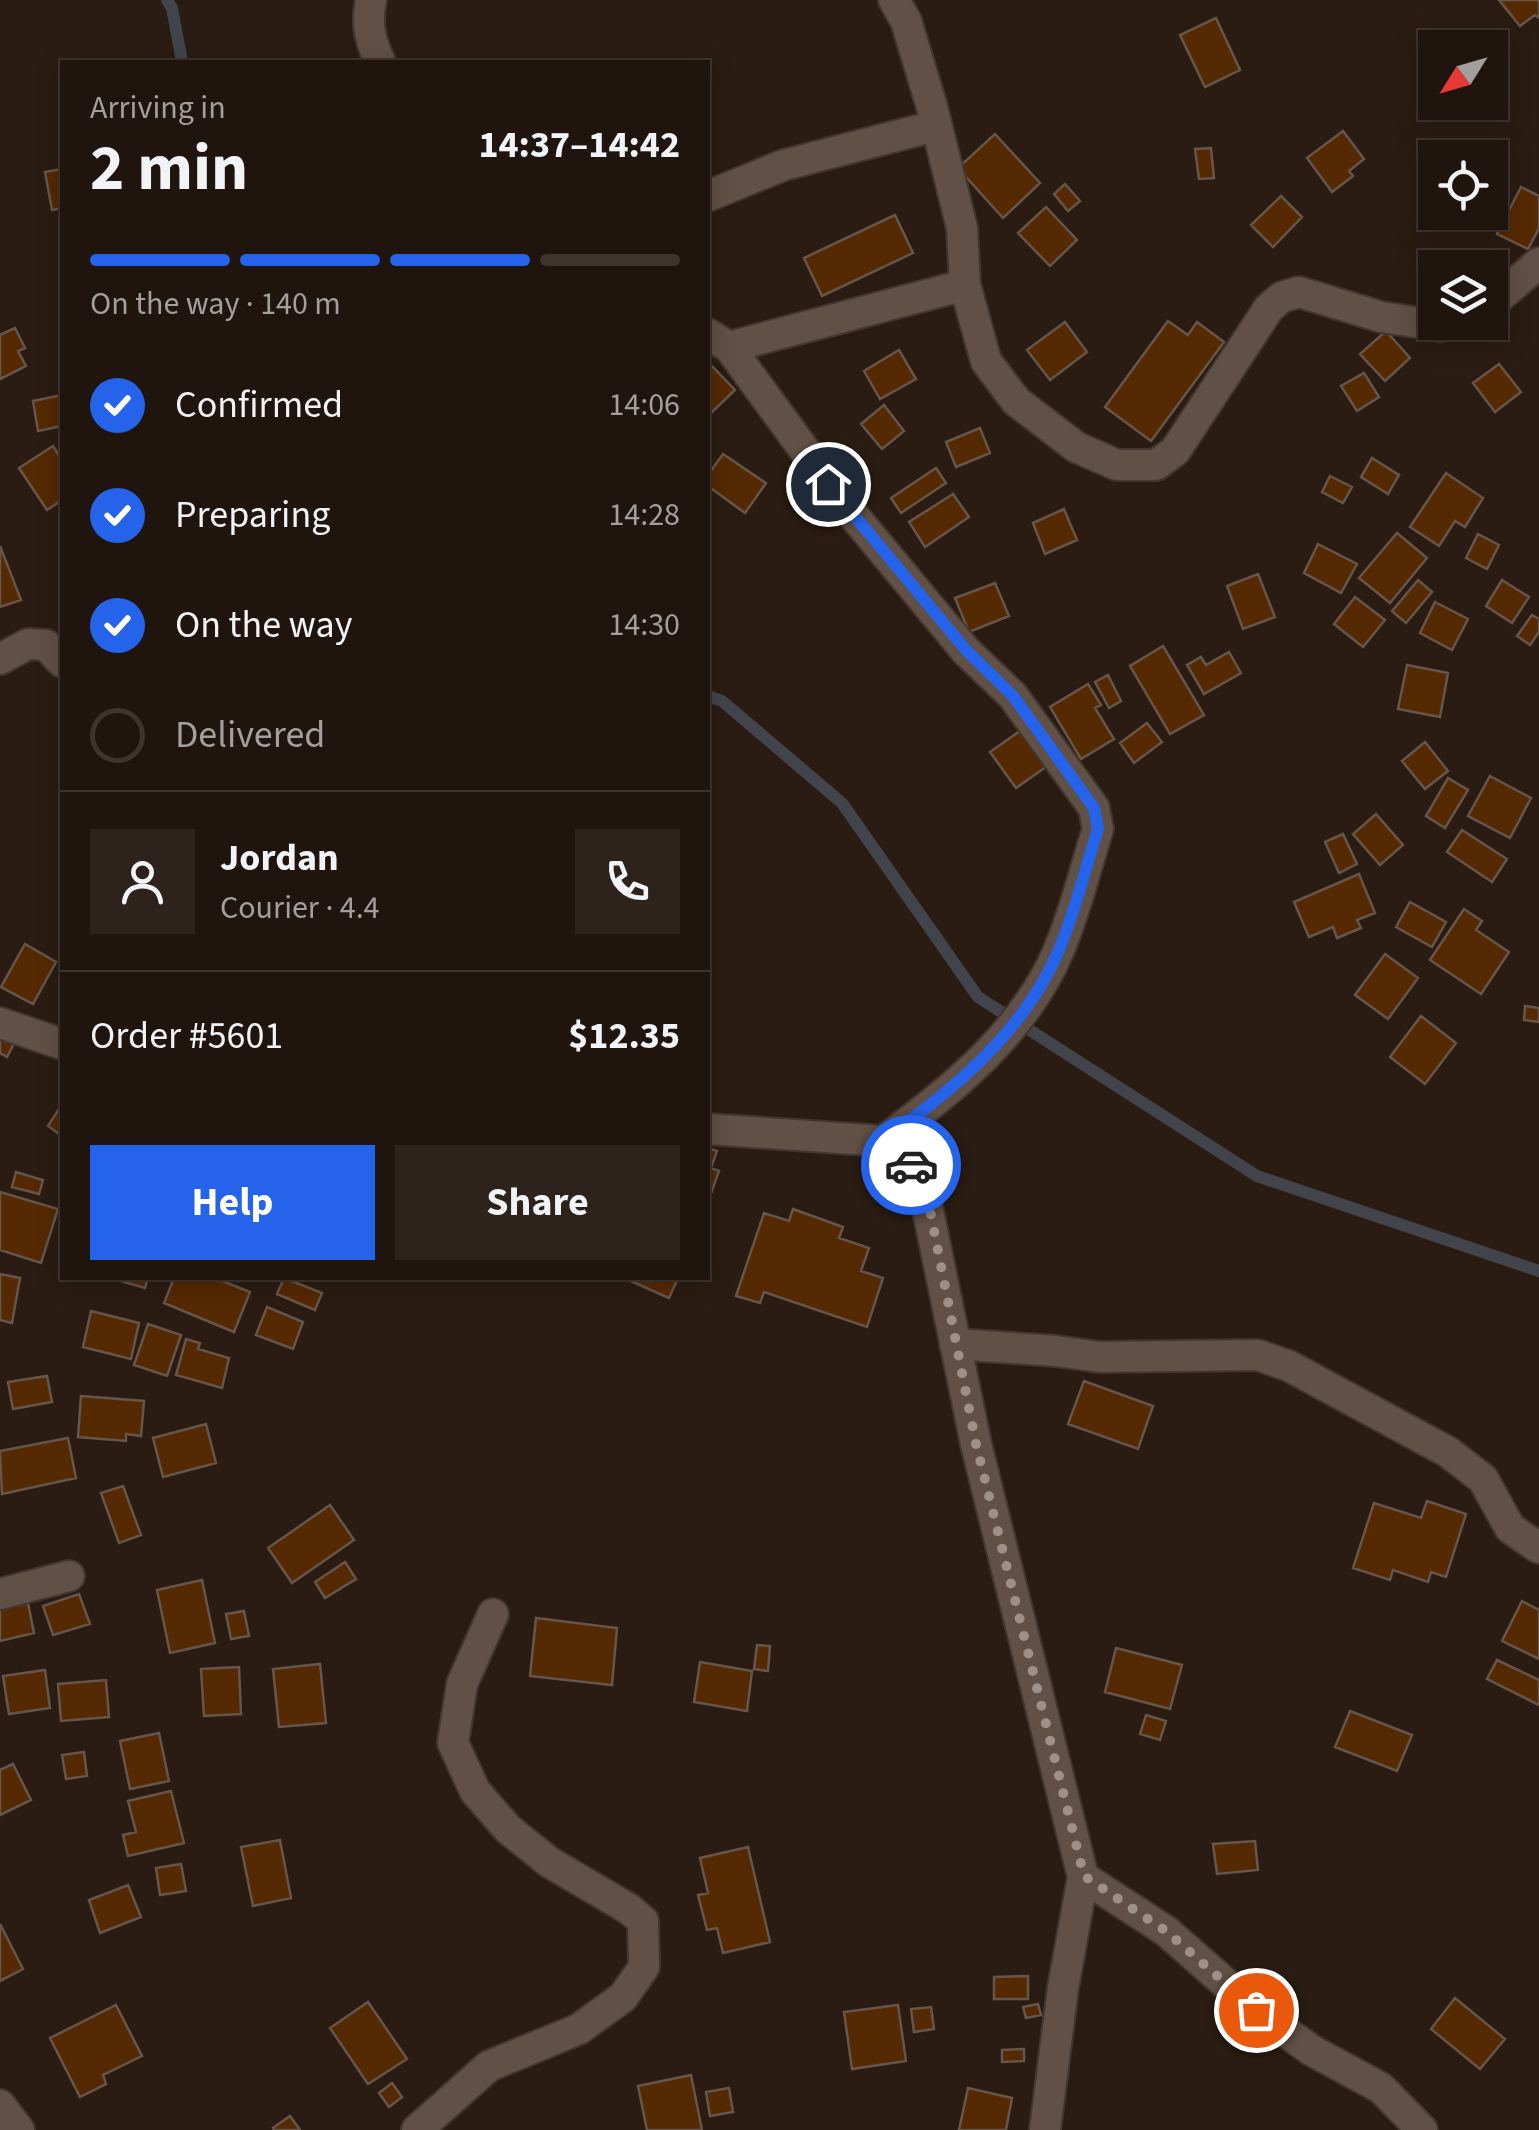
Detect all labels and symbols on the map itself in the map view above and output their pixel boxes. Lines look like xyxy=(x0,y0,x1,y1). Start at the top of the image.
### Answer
north arrow xyxy=(1418,30,1508,120)
pin xyxy=(786,442,871,527)
courier xyxy=(861,1115,961,1215)
pin xyxy=(1214,1968,1299,2053)

